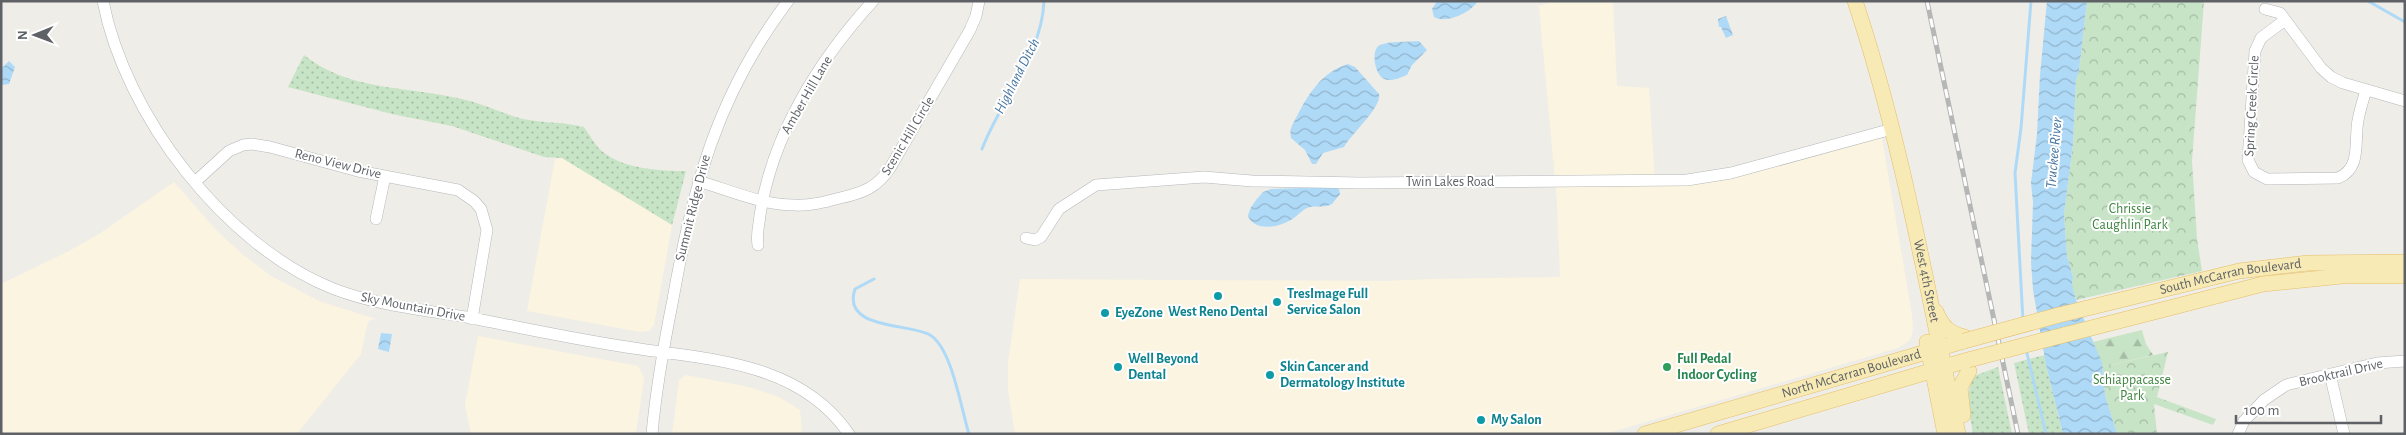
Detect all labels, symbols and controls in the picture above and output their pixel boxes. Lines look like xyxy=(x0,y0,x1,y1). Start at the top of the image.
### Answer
north arrow xyxy=(10,10,60,60)
text: N xyxy=(16,30,30,40)
water label: Highland Ditch xyxy=(992,36,1042,116)
street label: Amber Hill Lane xyxy=(779,54,835,136)
street label: Spring Creek Circle xyxy=(2242,55,2262,157)
street label: Scenic Hill Circle xyxy=(879,94,937,178)
water label: Truckee River xyxy=(2043,116,2065,189)
street label: Reno View Drive xyxy=(293,146,383,182)
street label: Summit Ridge Drive xyxy=(673,153,713,263)
street label: Twin Lakes Road xyxy=(1406,175,1494,189)
park label: Chrissie Caughlin Park xyxy=(2092,202,2168,232)
street label: West 4th Street xyxy=(1911,238,1942,324)
street label: South McCarran Boulevard xyxy=(2158,257,2302,297)
place label: TresImage Full Service Salon xyxy=(1287,287,1368,317)
street label: Sky Mountain Drive xyxy=(360,290,466,324)
marker: West Reno Dental xyxy=(1212,290,1224,302)
marker: TresImage Full Service Salon xyxy=(1271,296,1283,308)
place label: West Reno Dental xyxy=(1168,305,1268,319)
place label: EyeZone xyxy=(1115,306,1163,320)
marker: EyeZone xyxy=(1099,307,1111,319)
street label: North McCarran Boulevard xyxy=(1780,347,1923,401)
place label: Well Beyond Dental xyxy=(1128,352,1199,382)
place label: Full Pedal Indoor Cycling xyxy=(1677,352,1758,382)
street label: Brooktrail Drive xyxy=(2298,357,2384,389)
place label: Skin Cancer and Dermatology Institute xyxy=(1280,360,1405,390)
marker: Well Beyond Dental xyxy=(1112,361,1124,373)
marker: Full Pedal Indoor Cycling xyxy=(1661,361,1673,373)
marker: Skin Cancer and Dermatology Institute xyxy=(1264,369,1276,381)
park label: Schiappacasse Park xyxy=(2093,373,2171,403)
scale bar xyxy=(2236,392,2381,424)
text: 100 m xyxy=(2244,403,2279,418)
place label: My Salon xyxy=(1491,413,1542,427)
marker: My Salon xyxy=(1475,414,1487,426)

